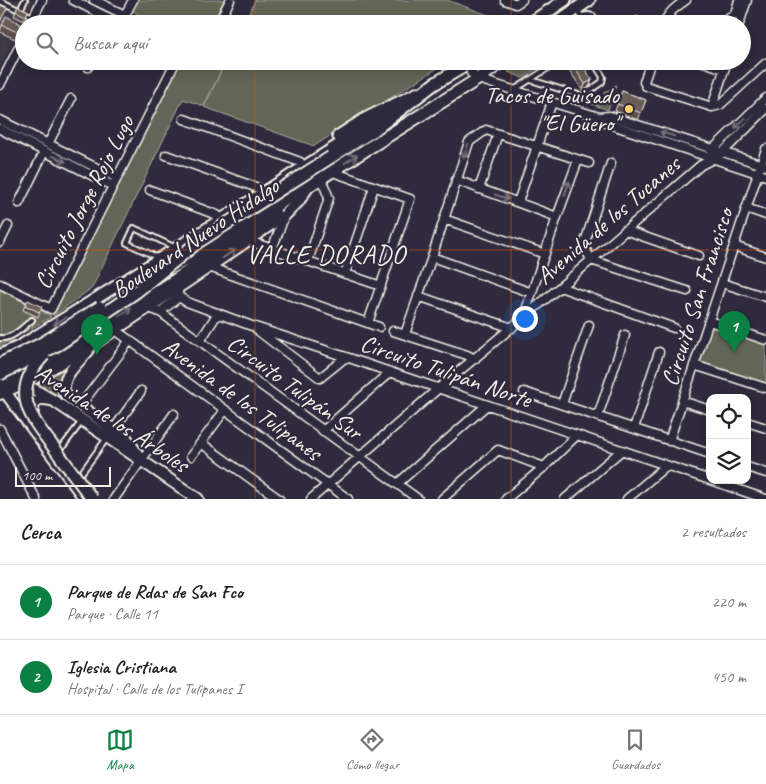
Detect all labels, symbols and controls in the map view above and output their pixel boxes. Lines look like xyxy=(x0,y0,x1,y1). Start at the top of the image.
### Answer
search box xyxy=(15,15,751,70)
icon: search xyxy=(33,29,61,57)
text: Buscar aquí xyxy=(73,31,147,55)
place label: Tacos de Guisado "El Güero" xyxy=(485,80,624,138)
marker: Tacos de Guisado "El Güero" xyxy=(623,103,635,115)
street label: Circuito Jorge Rojo Lugo xyxy=(27,109,141,294)
one-way arrow xyxy=(733,117,746,129)
one-way arrow xyxy=(660,129,675,138)
one-way arrow xyxy=(461,143,470,158)
street label: Avenida de los Tucanes xyxy=(530,148,688,291)
one-way arrow xyxy=(343,153,357,163)
one-way arrow xyxy=(51,155,66,164)
street label: Boulevard Nuevo Hidalgo xyxy=(106,170,286,305)
one-way arrow xyxy=(563,181,572,197)
one-way arrow xyxy=(494,193,509,202)
street label: Circuito San Francisco xyxy=(654,202,741,390)
district label: VALLE DORADO xyxy=(246,238,408,271)
one-way arrow xyxy=(221,249,235,259)
your location xyxy=(512,306,538,332)
one-way arrow xyxy=(118,307,132,317)
pin: 1 xyxy=(718,311,750,352)
pin: 2 xyxy=(81,314,113,355)
one-way arrow xyxy=(54,316,68,326)
street label: Circuito Tulipán Sur xyxy=(221,328,370,448)
street label: Circuito Tulipán Norte xyxy=(357,328,537,415)
street label: Avenida de los Tulipanes xyxy=(156,331,330,469)
street label: Avenida de los Árboles xyxy=(30,357,197,480)
map controls xyxy=(706,394,751,484)
button: locate xyxy=(706,394,751,439)
button: layers xyxy=(706,439,751,484)
scale bar xyxy=(15,464,111,487)
text: 100 m xyxy=(22,467,52,484)
text: Cerca xyxy=(20,519,61,545)
text: 2 resultados xyxy=(681,522,746,542)
text: Parque de Rdas de San Fco xyxy=(67,580,243,604)
text: 1 xyxy=(32,592,40,612)
text: 220 m xyxy=(712,592,746,612)
text: Parque · Calle 11 xyxy=(67,604,158,624)
text: Iglesia Cristiana xyxy=(67,655,176,679)
text: 2 xyxy=(32,667,40,687)
text: 450 m xyxy=(712,667,746,687)
text: Hospital · Calle de los Tulipanes I xyxy=(67,679,243,699)
tab: Mapa xyxy=(106,726,134,773)
tab: Cómo llegar xyxy=(346,726,399,773)
tab: Guardados xyxy=(611,726,660,773)

